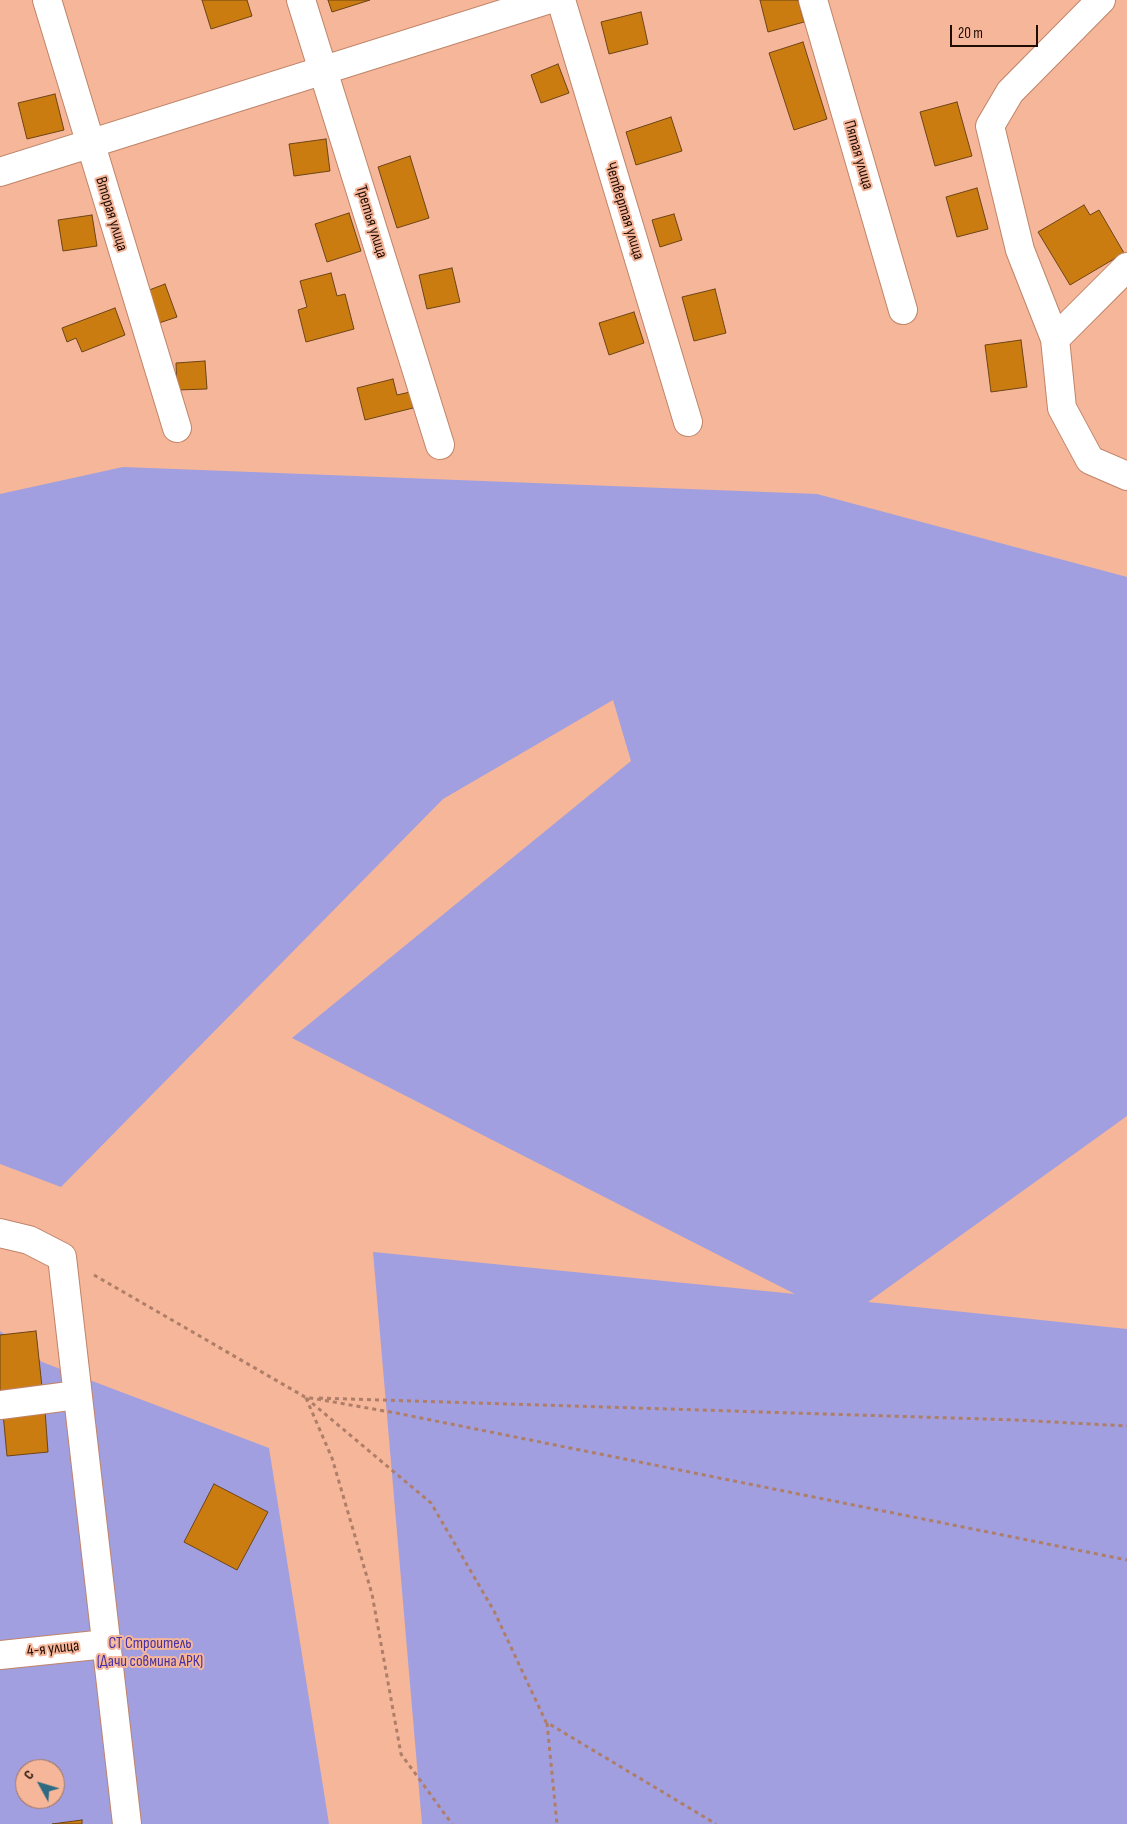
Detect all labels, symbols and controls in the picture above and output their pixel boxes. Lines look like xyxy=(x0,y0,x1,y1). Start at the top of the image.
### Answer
scale bar xyxy=(952,15,1040,47)
text: 20 m xyxy=(958,24,983,43)
street label: Пятая улица xyxy=(839,118,877,192)
street label: Четвертая улица xyxy=(600,160,648,262)
street label: Вторая улица xyxy=(91,174,131,254)
street label: Третья улица xyxy=(351,183,391,261)
park label: СТ Строитель (Дачи совмина АРК) xyxy=(97,1634,203,1672)
street label: 4-я улица xyxy=(26,1637,80,1661)
north arrow xyxy=(15,1759,65,1809)
text: С xyxy=(20,1767,38,1783)

